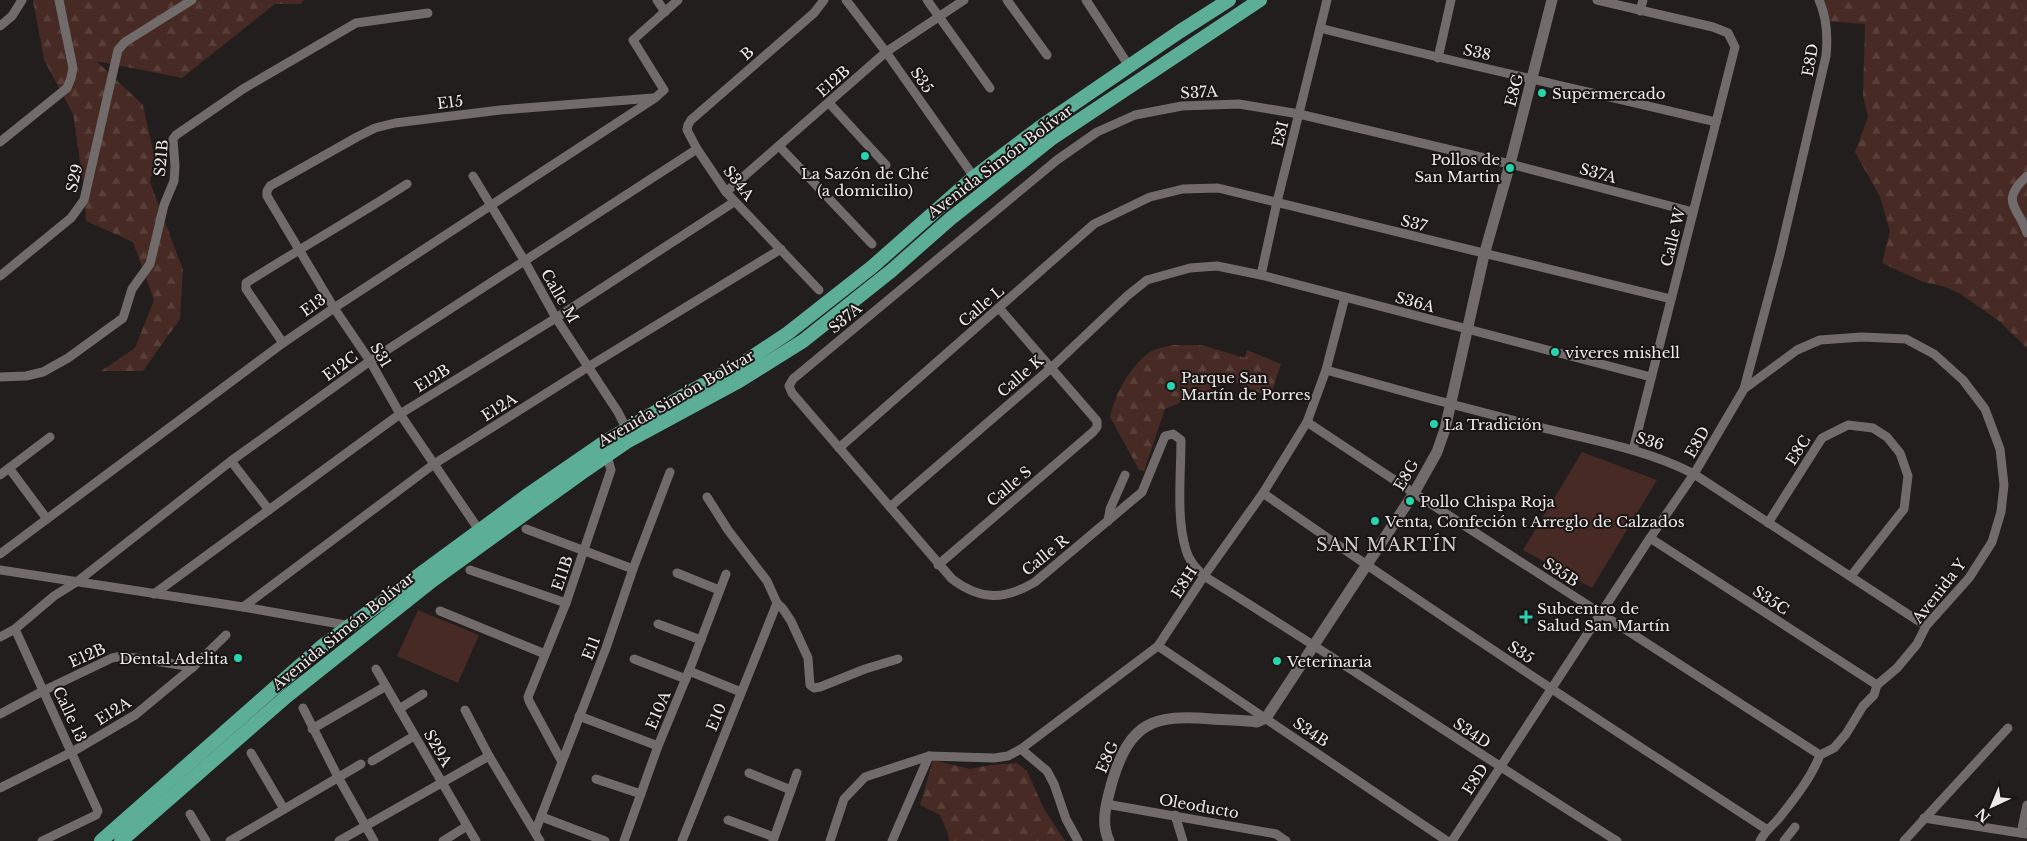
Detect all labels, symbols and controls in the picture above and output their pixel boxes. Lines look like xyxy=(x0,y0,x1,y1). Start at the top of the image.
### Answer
street label: S38 xyxy=(1461,40,1493,64)
street label: B xyxy=(736,42,758,64)
street label: E8D xyxy=(1798,42,1822,78)
street label: E12B xyxy=(812,61,854,101)
street label: S35 xyxy=(906,63,938,97)
street label: E8G xyxy=(1501,72,1527,108)
street label: S37A xyxy=(1180,82,1219,102)
place label: Supermercado xyxy=(1552,84,1666,103)
marker: Supermercado xyxy=(1536,87,1548,99)
street label: E15 xyxy=(436,91,464,113)
street label: Avenida Simón Bolívar xyxy=(923,100,1077,223)
street label: E8I xyxy=(1268,119,1292,149)
street label: S21B xyxy=(150,139,172,177)
marker: La Sazón de Ché (a domicilio) xyxy=(859,150,871,162)
place label: Pollos de San Martin xyxy=(1414,150,1500,186)
street label: S37A xyxy=(1577,159,1619,187)
street label: S29 xyxy=(62,162,86,194)
street label: S34A xyxy=(719,162,759,205)
marker: Pollos de San Martin xyxy=(1504,162,1516,174)
place label: La Sazón de Ché (a domicilio) xyxy=(801,164,929,200)
street label: Calle W xyxy=(1657,205,1690,268)
street label: S37 xyxy=(1399,211,1430,236)
street label: Calle M xyxy=(537,266,583,326)
street label: Calle L xyxy=(954,281,1008,331)
street label: S36A xyxy=(1393,288,1437,316)
street label: E13 xyxy=(297,290,329,320)
street label: S37A xyxy=(825,298,866,337)
street label: S31 xyxy=(366,339,396,371)
place label: viveres mishell xyxy=(1565,343,1680,362)
street label: Avenida Simón Bolívar xyxy=(594,345,758,451)
marker: viveres mishell xyxy=(1549,346,1561,358)
street label: E12C xyxy=(319,347,361,385)
street label: Calle K xyxy=(993,351,1047,401)
street label: E12B xyxy=(411,360,453,396)
place label: Parque San Martín de Porres xyxy=(1181,368,1311,404)
marker: Parque San Martín de Porres xyxy=(1165,380,1177,392)
street label: E12A xyxy=(478,389,521,425)
place label: La Tradición xyxy=(1444,415,1542,434)
marker: La Tradición xyxy=(1428,418,1440,430)
street label: E8D xyxy=(1680,423,1714,461)
street label: S36 xyxy=(1634,428,1666,454)
street label: E8C xyxy=(1781,431,1815,469)
street label: E8G xyxy=(1389,456,1423,494)
street label: Calle S xyxy=(983,462,1035,510)
place label: Pollo Chispa Roja xyxy=(1420,492,1555,511)
marker: Pollo Chispa Roja xyxy=(1404,495,1416,507)
place label: Venta, Confeción t Arreglo de Calzados xyxy=(1384,512,1685,531)
marker: Venta, Confeción t Arreglo de Calzados xyxy=(1369,515,1381,527)
street label: Calle R xyxy=(1018,530,1073,580)
district label: SAN MARTÍN xyxy=(1316,533,1458,556)
street label: E11B xyxy=(547,553,577,593)
street label: S35B xyxy=(1539,553,1583,591)
street label: Avenida Y xyxy=(1907,554,1971,628)
street label: E8H xyxy=(1167,563,1201,601)
street label: Avenida Simón Bolívar xyxy=(267,567,418,695)
street label: S35C xyxy=(1749,581,1793,619)
place label: Subcentro de Salud San Martín xyxy=(1537,599,1670,635)
marker: Subcentro de Salud San Martín xyxy=(1519,610,1533,624)
street label: E11 xyxy=(578,633,604,663)
street label: S35 xyxy=(1504,636,1538,668)
street label: E12B xyxy=(66,639,108,671)
place label: Dental Adelita xyxy=(119,649,229,668)
marker: Dental Adelita xyxy=(232,652,244,664)
place label: Veterinaria xyxy=(1286,652,1373,671)
marker: Veterinaria xyxy=(1271,655,1283,667)
street label: Calle 13 xyxy=(49,683,91,745)
street label: E10A xyxy=(642,688,675,732)
street label: E12A xyxy=(92,693,135,729)
street label: E10 xyxy=(702,700,730,734)
street label: S34B xyxy=(1289,713,1333,751)
street label: S34D xyxy=(1450,714,1494,752)
street label: S29A xyxy=(420,726,456,770)
street label: E8G xyxy=(1092,738,1122,776)
street label: E8D xyxy=(1458,760,1492,798)
north arrow xyxy=(1967,781,2017,831)
street label: Oleoducto xyxy=(1157,790,1241,822)
text: N xyxy=(1972,804,1994,826)

